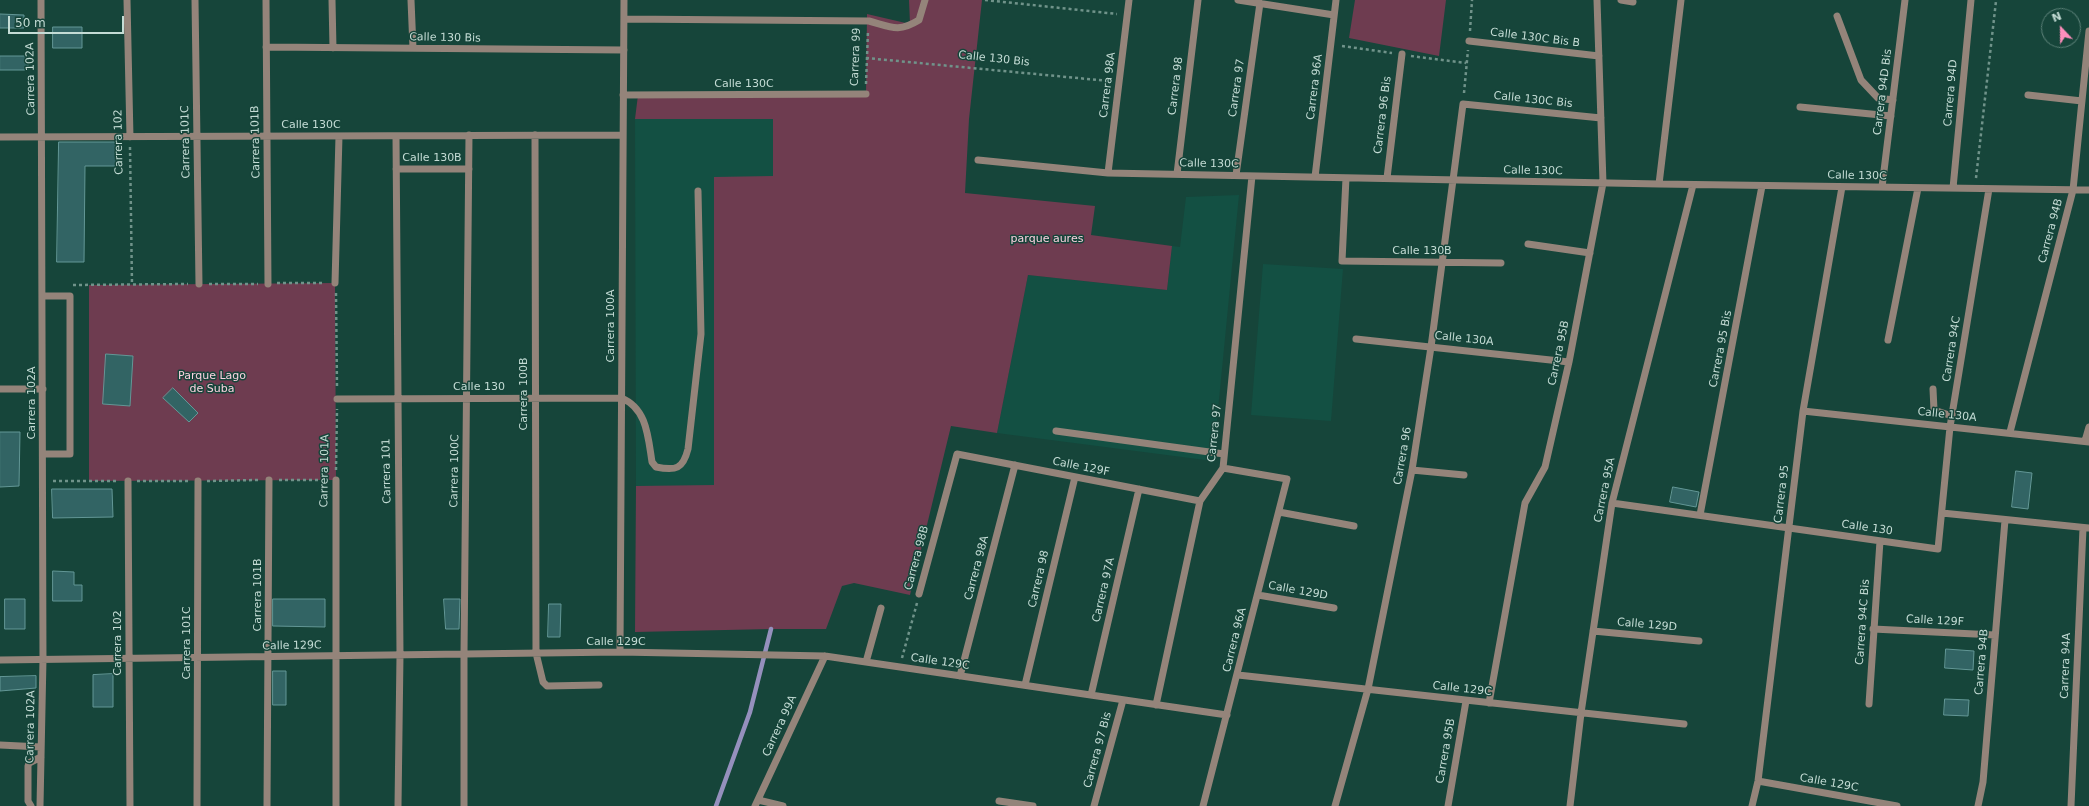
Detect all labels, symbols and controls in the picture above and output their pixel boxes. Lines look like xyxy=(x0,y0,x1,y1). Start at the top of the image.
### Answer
scale bar xyxy=(10,8,126,34)
north arrow xyxy=(2041,8,2081,48)
text: N xyxy=(2050,10,2063,25)
text: 50 m xyxy=(15,16,46,30)
street label: Calle 130C Bis B xyxy=(1489,26,1581,50)
street label: Carrera 99 xyxy=(848,28,864,86)
street label: Calle 130 Bis xyxy=(409,31,481,45)
street label: Carrera 102A xyxy=(24,42,38,116)
street label: Carrera 94D Bis xyxy=(1871,48,1895,136)
street label: Calle 130 Bis xyxy=(958,49,1030,69)
street label: Carrera 98A xyxy=(1097,51,1119,119)
street label: Carrera 96A xyxy=(1304,53,1326,121)
street label: Carrera 98 xyxy=(1166,56,1186,116)
street label: Carrera 97 xyxy=(1226,58,1248,118)
street label: Carrera 94D xyxy=(1942,59,1960,127)
street label: Carrera 96 Bis xyxy=(1372,75,1394,155)
street label: Calle 130C xyxy=(714,77,774,91)
street label: Calle 130C Bis xyxy=(1493,89,1573,111)
street label: Carrera 101C xyxy=(179,105,193,179)
street label: Carrera 101B xyxy=(249,105,263,179)
street label: Carrera 102 xyxy=(112,109,126,175)
street label: Calle 130C xyxy=(281,118,341,132)
street label: Calle 130B xyxy=(402,151,462,165)
street label: Calle 130C xyxy=(1179,157,1239,171)
street label: Calle 130C xyxy=(1503,164,1563,178)
street label: Calle 130C xyxy=(1827,169,1887,183)
street label: Carrera 94B xyxy=(2036,197,2066,265)
park label: parque aures xyxy=(1011,232,1083,246)
street label: Calle 130B xyxy=(1392,244,1452,258)
street label: Carrera 100A xyxy=(604,289,618,363)
street label: Carrera 95 Bis xyxy=(1707,309,1735,389)
street label: Carrera 94C xyxy=(1940,315,1964,383)
street label: Carrera 95B xyxy=(1546,319,1572,387)
street label: Calle 130A xyxy=(1434,329,1494,349)
street label: Carrera 100B xyxy=(517,357,531,431)
street label: Carrera 102A xyxy=(25,366,39,440)
park label: Parque Lago de Suba xyxy=(178,369,246,395)
street label: Calle 130 xyxy=(453,380,505,394)
street label: Carrera 97 xyxy=(1205,403,1225,463)
street label: Calle 130A xyxy=(1917,405,1977,425)
street label: Carrera 96 xyxy=(1391,426,1415,486)
street label: Carrera 101A xyxy=(318,434,332,508)
street label: Carrera 100C xyxy=(448,434,462,508)
street label: Carrera 101 xyxy=(380,438,394,504)
street label: Calle 129F xyxy=(1051,455,1111,479)
street label: Carrera 95A xyxy=(1592,456,1618,524)
street label: Carrera 95 xyxy=(1772,464,1792,524)
street label: Calle 130 xyxy=(1840,518,1894,538)
street label: Carrera 98B xyxy=(902,524,932,592)
street label: Carrera 98A xyxy=(962,534,992,602)
street label: Carrera 98 xyxy=(1026,549,1052,609)
street label: Carrera 97A xyxy=(1090,556,1118,624)
street label: Carrera 101B xyxy=(251,558,265,632)
street label: Calle 129D xyxy=(1267,579,1329,603)
street label: Carrera 94C Bis xyxy=(1853,579,1873,665)
street label: Carrera 101C xyxy=(180,606,194,680)
street label: Carrera 96A xyxy=(1221,606,1249,674)
street label: Carrera 102 xyxy=(111,610,125,676)
street label: Calle 129F xyxy=(1906,613,1964,629)
street label: Calle 129D xyxy=(1616,616,1678,634)
street label: Carrera 94B xyxy=(1973,628,1991,696)
street label: Carrera 94A xyxy=(2058,633,2074,699)
street label: Calle 129C xyxy=(586,635,646,649)
street label: Calle 129C xyxy=(262,639,322,653)
street label: Calle 129C xyxy=(910,651,970,673)
street label: Calle 129C xyxy=(1432,679,1492,699)
street label: Carrera 102A xyxy=(24,690,38,764)
street label: Carrera 99A xyxy=(760,693,800,759)
street label: Carrera 97 Bis xyxy=(1081,710,1115,790)
street label: Carrera 95B xyxy=(1434,717,1458,785)
street label: Calle 129C xyxy=(1799,771,1859,795)

